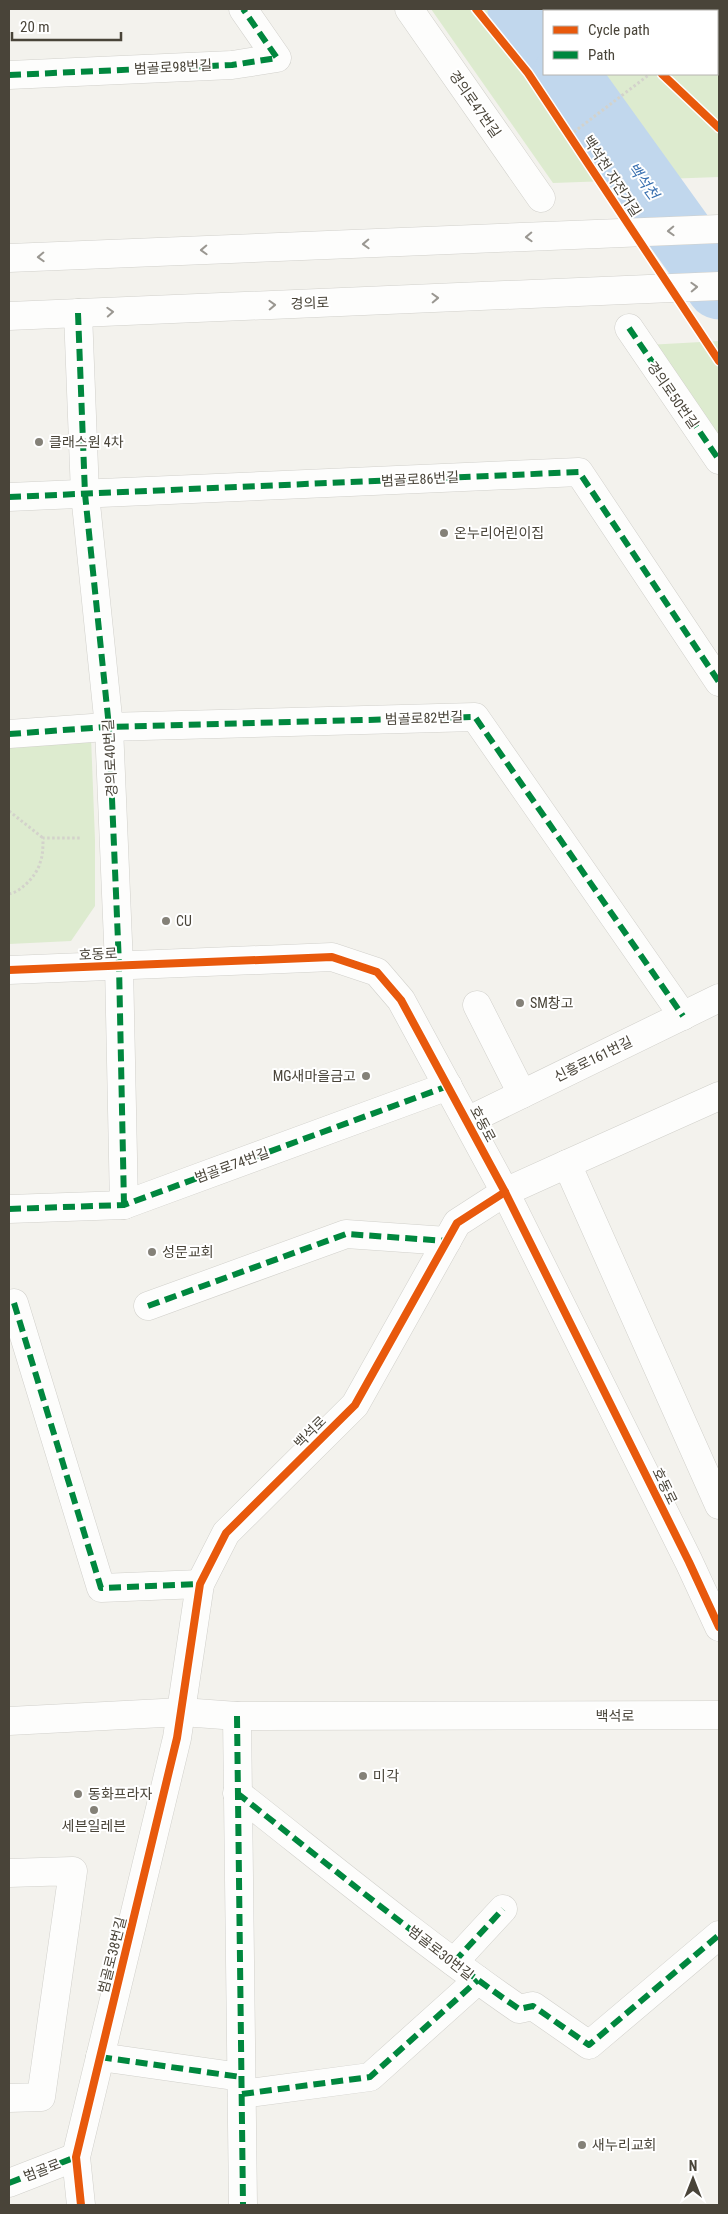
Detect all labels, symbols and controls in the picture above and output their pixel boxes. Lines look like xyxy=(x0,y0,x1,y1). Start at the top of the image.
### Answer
scale bar xyxy=(12,10,121,42)
legend xyxy=(543,10,718,75)
text: 20 m xyxy=(20,18,50,36)
text: Cycle path xyxy=(588,21,650,39)
text: Path xyxy=(588,46,615,64)
street label: 범골로98번길 xyxy=(134,57,212,77)
street label: 경의로47번길 xyxy=(446,67,504,141)
street label: 백석천 자전거길 xyxy=(580,132,644,220)
water label: 백석천 xyxy=(624,159,662,203)
one-way arrow xyxy=(666,226,674,237)
one-way arrow xyxy=(524,232,532,243)
one-way arrow xyxy=(362,238,370,249)
one-way arrow xyxy=(200,245,208,256)
one-way arrow xyxy=(37,252,45,262)
one-way arrow xyxy=(690,282,698,292)
one-way arrow xyxy=(431,292,439,303)
street label: 경의로 xyxy=(290,294,330,312)
one-way arrow xyxy=(269,299,277,310)
one-way arrow xyxy=(106,306,114,317)
street label: 경의로50번길 xyxy=(644,358,702,432)
place label: 클래스원 4차 xyxy=(49,434,124,450)
marker: 클래스원 4차 xyxy=(33,436,45,448)
street label: 범골로86번길 xyxy=(381,469,459,489)
place label: 온누리어린이집 xyxy=(454,525,544,541)
marker: 온누리어린이집 xyxy=(438,527,450,539)
street label: 범골로82번길 xyxy=(385,709,463,727)
street label: 경의로40번길 xyxy=(100,719,120,797)
place label: CU xyxy=(176,913,192,929)
marker: CU xyxy=(160,915,172,927)
street label: 호동로 xyxy=(78,945,118,963)
place label: SM창고 xyxy=(530,995,574,1011)
marker: SM창고 xyxy=(514,997,526,1009)
street label: 신흥로161번길 xyxy=(551,1033,635,1085)
place label: MG새마을금고 xyxy=(273,1068,356,1084)
marker: MG새마을금고 xyxy=(360,1070,372,1082)
street label: 호동로 xyxy=(467,1103,499,1145)
street label: 범골로74번길 xyxy=(193,1144,271,1186)
place label: 성문교회 xyxy=(162,1244,214,1260)
marker: 성문교회 xyxy=(146,1246,158,1258)
street label: 백석로 xyxy=(291,1413,329,1451)
street label: 호동로 xyxy=(649,1465,681,1507)
street label: 백석로 xyxy=(596,1708,634,1724)
place label: 미각 xyxy=(373,1768,399,1784)
marker: 미각 xyxy=(357,1770,369,1782)
place label: 동화프라자 xyxy=(88,1786,153,1802)
marker: 동화프라자 xyxy=(72,1788,84,1800)
marker: 세븐일레븐 xyxy=(88,1804,100,1816)
place label: 세븐일레븐 xyxy=(62,1818,126,1834)
street label: 범골로38번길 xyxy=(95,1915,129,1995)
street label: 범골로30번길 xyxy=(405,1923,477,1983)
place label: 새누리교회 xyxy=(592,2137,656,2153)
marker: 새누리교회 xyxy=(576,2139,588,2151)
north arrow xyxy=(668,2154,718,2204)
street label: 범골로 xyxy=(21,2156,63,2184)
text: N xyxy=(689,2158,697,2174)

